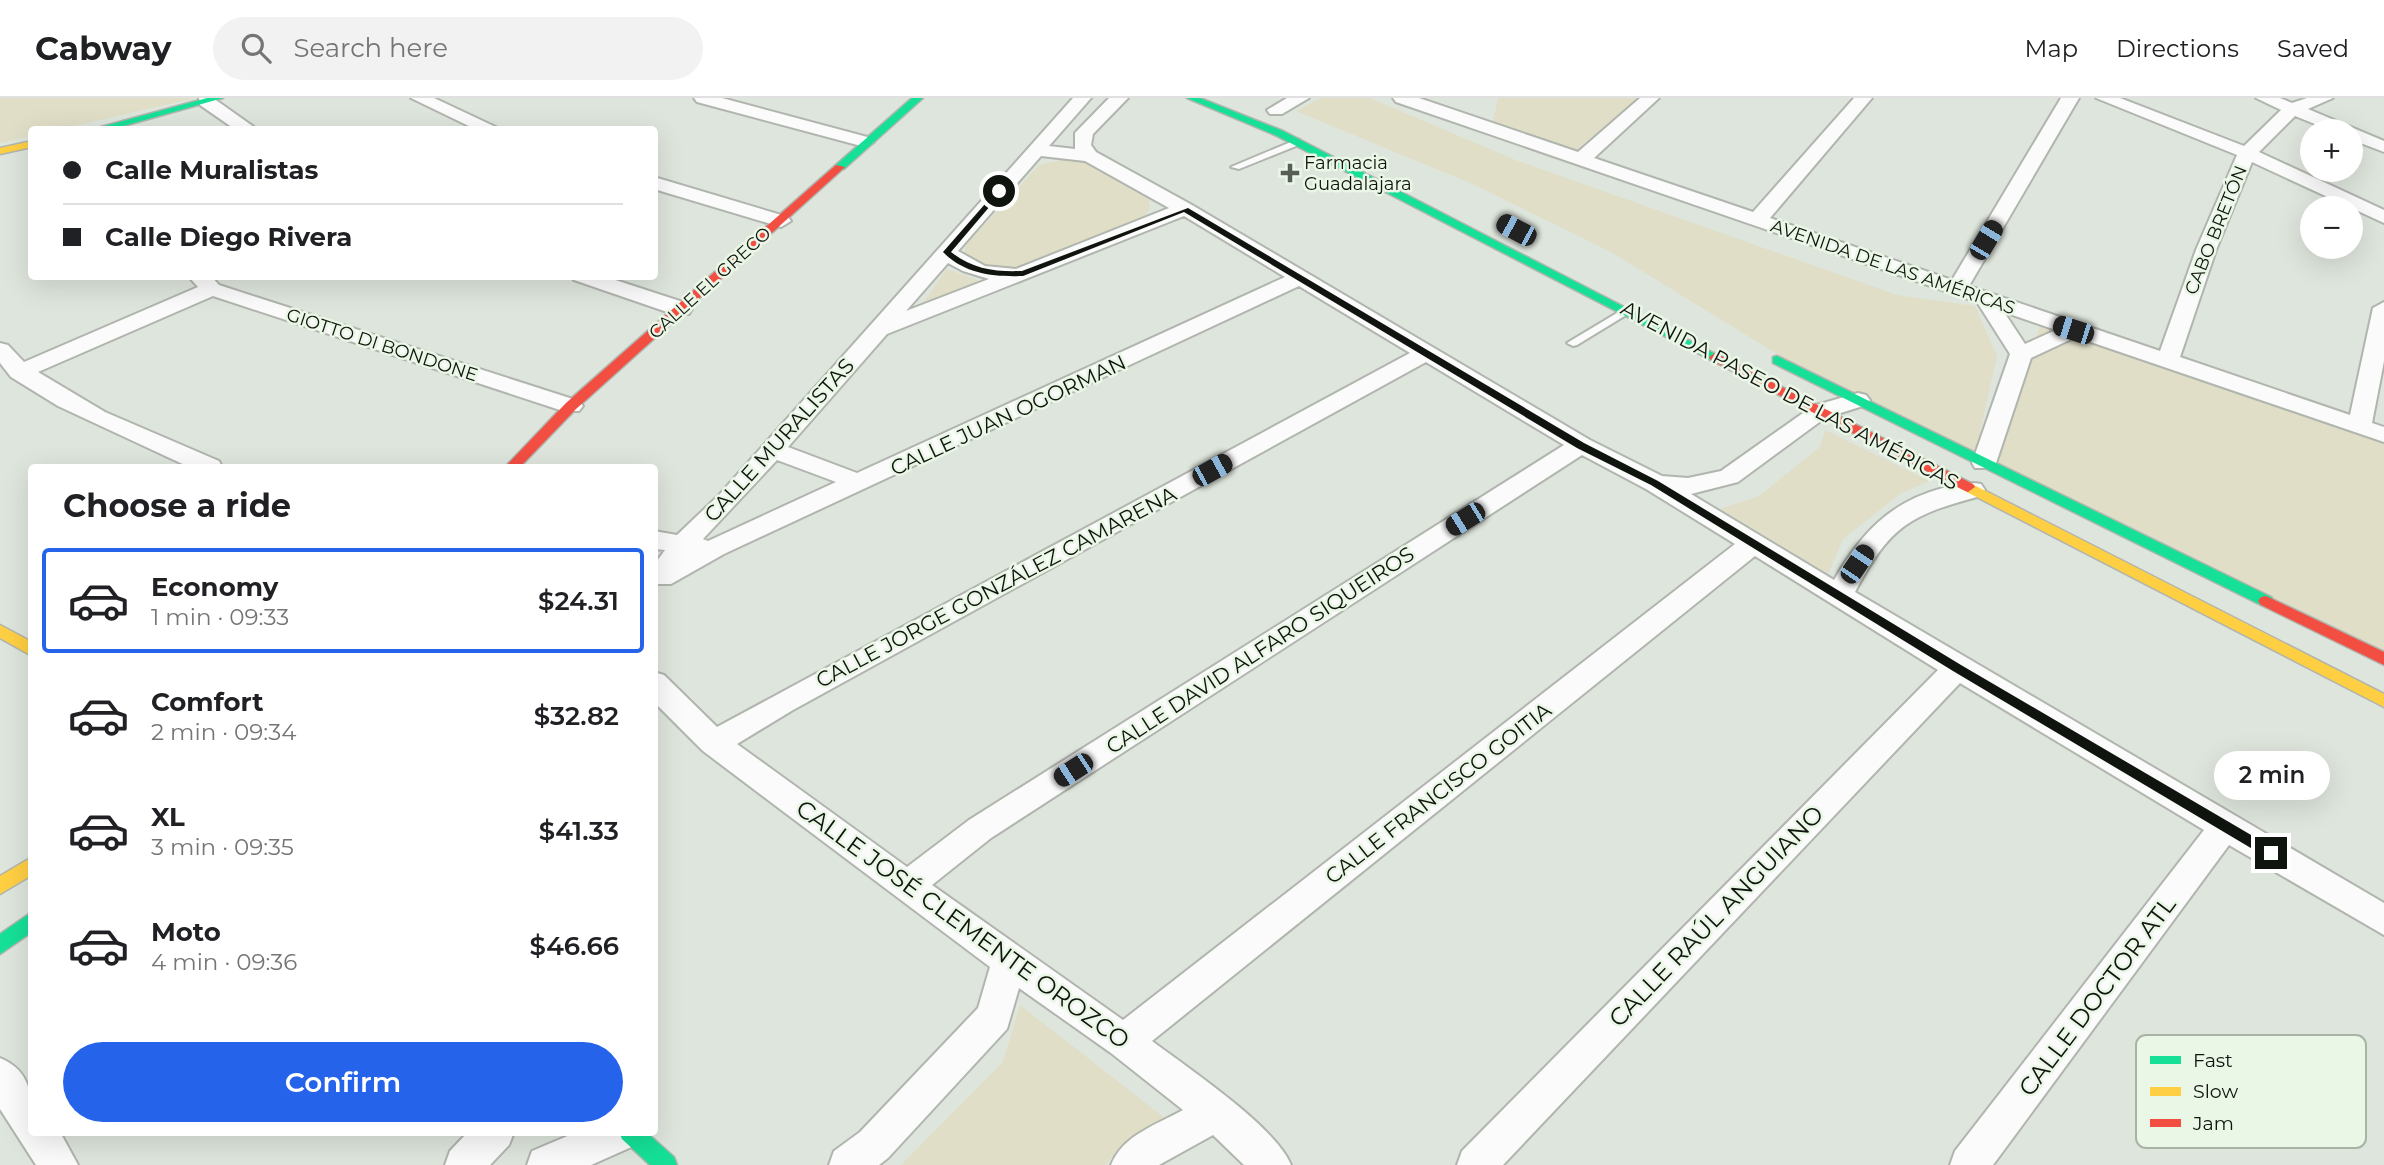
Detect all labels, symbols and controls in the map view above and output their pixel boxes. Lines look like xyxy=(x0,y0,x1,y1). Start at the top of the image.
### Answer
search box xyxy=(213,17,703,80)
text: Cabway xyxy=(35,28,171,68)
icon: search xyxy=(237,29,275,67)
text: Search here xyxy=(293,32,448,64)
text: Map xyxy=(2025,34,2078,63)
text: Directions xyxy=(2116,34,2239,63)
text: Saved xyxy=(2277,34,2349,63)
map controls xyxy=(2300,119,2363,259)
button: + xyxy=(2300,119,2363,182)
place label: Farmacia Guadalajara xyxy=(1304,152,1412,195)
text: Calle Muralistas xyxy=(105,154,318,186)
street label: CABO BRETÓN xyxy=(2180,162,2252,298)
marker: Farmacia Guadalajara xyxy=(1282,165,1298,181)
route start xyxy=(983,175,1015,207)
button: − xyxy=(2300,196,2363,259)
car xyxy=(1493,211,1540,249)
street label: AVENIDA DE LAS AMÉRICAS xyxy=(1768,215,2018,319)
car xyxy=(1967,217,2006,263)
text: Calle Diego Rivera xyxy=(105,221,352,253)
street label: CALLE EL GRECO xyxy=(644,222,776,344)
street label: AVENIDA PASEO DE LAS AMÉRICAS xyxy=(1617,295,1963,495)
street label: GIOTTO DI BONDONE xyxy=(284,304,480,386)
car xyxy=(2050,314,2097,346)
street label: CALLE JUAN OGORMAN xyxy=(886,349,1130,481)
street label: CALLE MURALISTAS xyxy=(699,353,859,527)
car xyxy=(1189,451,1236,489)
street label: CALLE JORGE GONZÁLEZ CAMARENA xyxy=(812,481,1181,693)
text: Choose a ride xyxy=(63,486,291,525)
car xyxy=(1442,499,1489,539)
street label: CALLE DAVID ALFARO SIQUEIROS xyxy=(1101,541,1419,759)
car xyxy=(1837,541,1878,587)
icon: car xyxy=(67,569,130,632)
text: Economy xyxy=(151,571,278,603)
text: $24.31 xyxy=(538,585,619,617)
text: 1 min · 09:33 xyxy=(151,603,289,631)
icon: car xyxy=(67,684,130,747)
text: Comfort xyxy=(151,686,263,718)
street label: CALLE FRANCISCO GOITIA xyxy=(1320,697,1557,889)
text: $32.82 xyxy=(534,700,619,732)
text: 2 min · 09:34 xyxy=(151,718,296,746)
car xyxy=(1050,750,1097,790)
callout: 2 min xyxy=(2213,752,2329,800)
text: 2 min xyxy=(2239,761,2305,789)
street label: CALLE JOSÉ CLEMENTE OROZCO xyxy=(791,793,1135,1055)
icon: car xyxy=(67,799,130,862)
street label: CALLE RAÚL ANGUIANO xyxy=(1603,799,1829,1033)
text: XL xyxy=(151,801,185,833)
text: $41.33 xyxy=(539,815,619,847)
text: 3 min · 09:35 xyxy=(151,833,294,861)
route end xyxy=(2255,837,2287,869)
street label: CALLE DOCTOR ATL xyxy=(2012,890,2182,1102)
icon: car xyxy=(67,914,130,977)
text: Moto xyxy=(151,916,221,948)
text: $46.66 xyxy=(530,930,619,962)
text: 4 min · 09:36 xyxy=(151,948,297,976)
legend xyxy=(2136,1035,2366,1148)
button: Confirm xyxy=(63,1042,623,1122)
text: Fast xyxy=(2193,1049,2233,1072)
text: Slow xyxy=(2193,1080,2238,1103)
text: Jam xyxy=(2192,1112,2234,1135)

